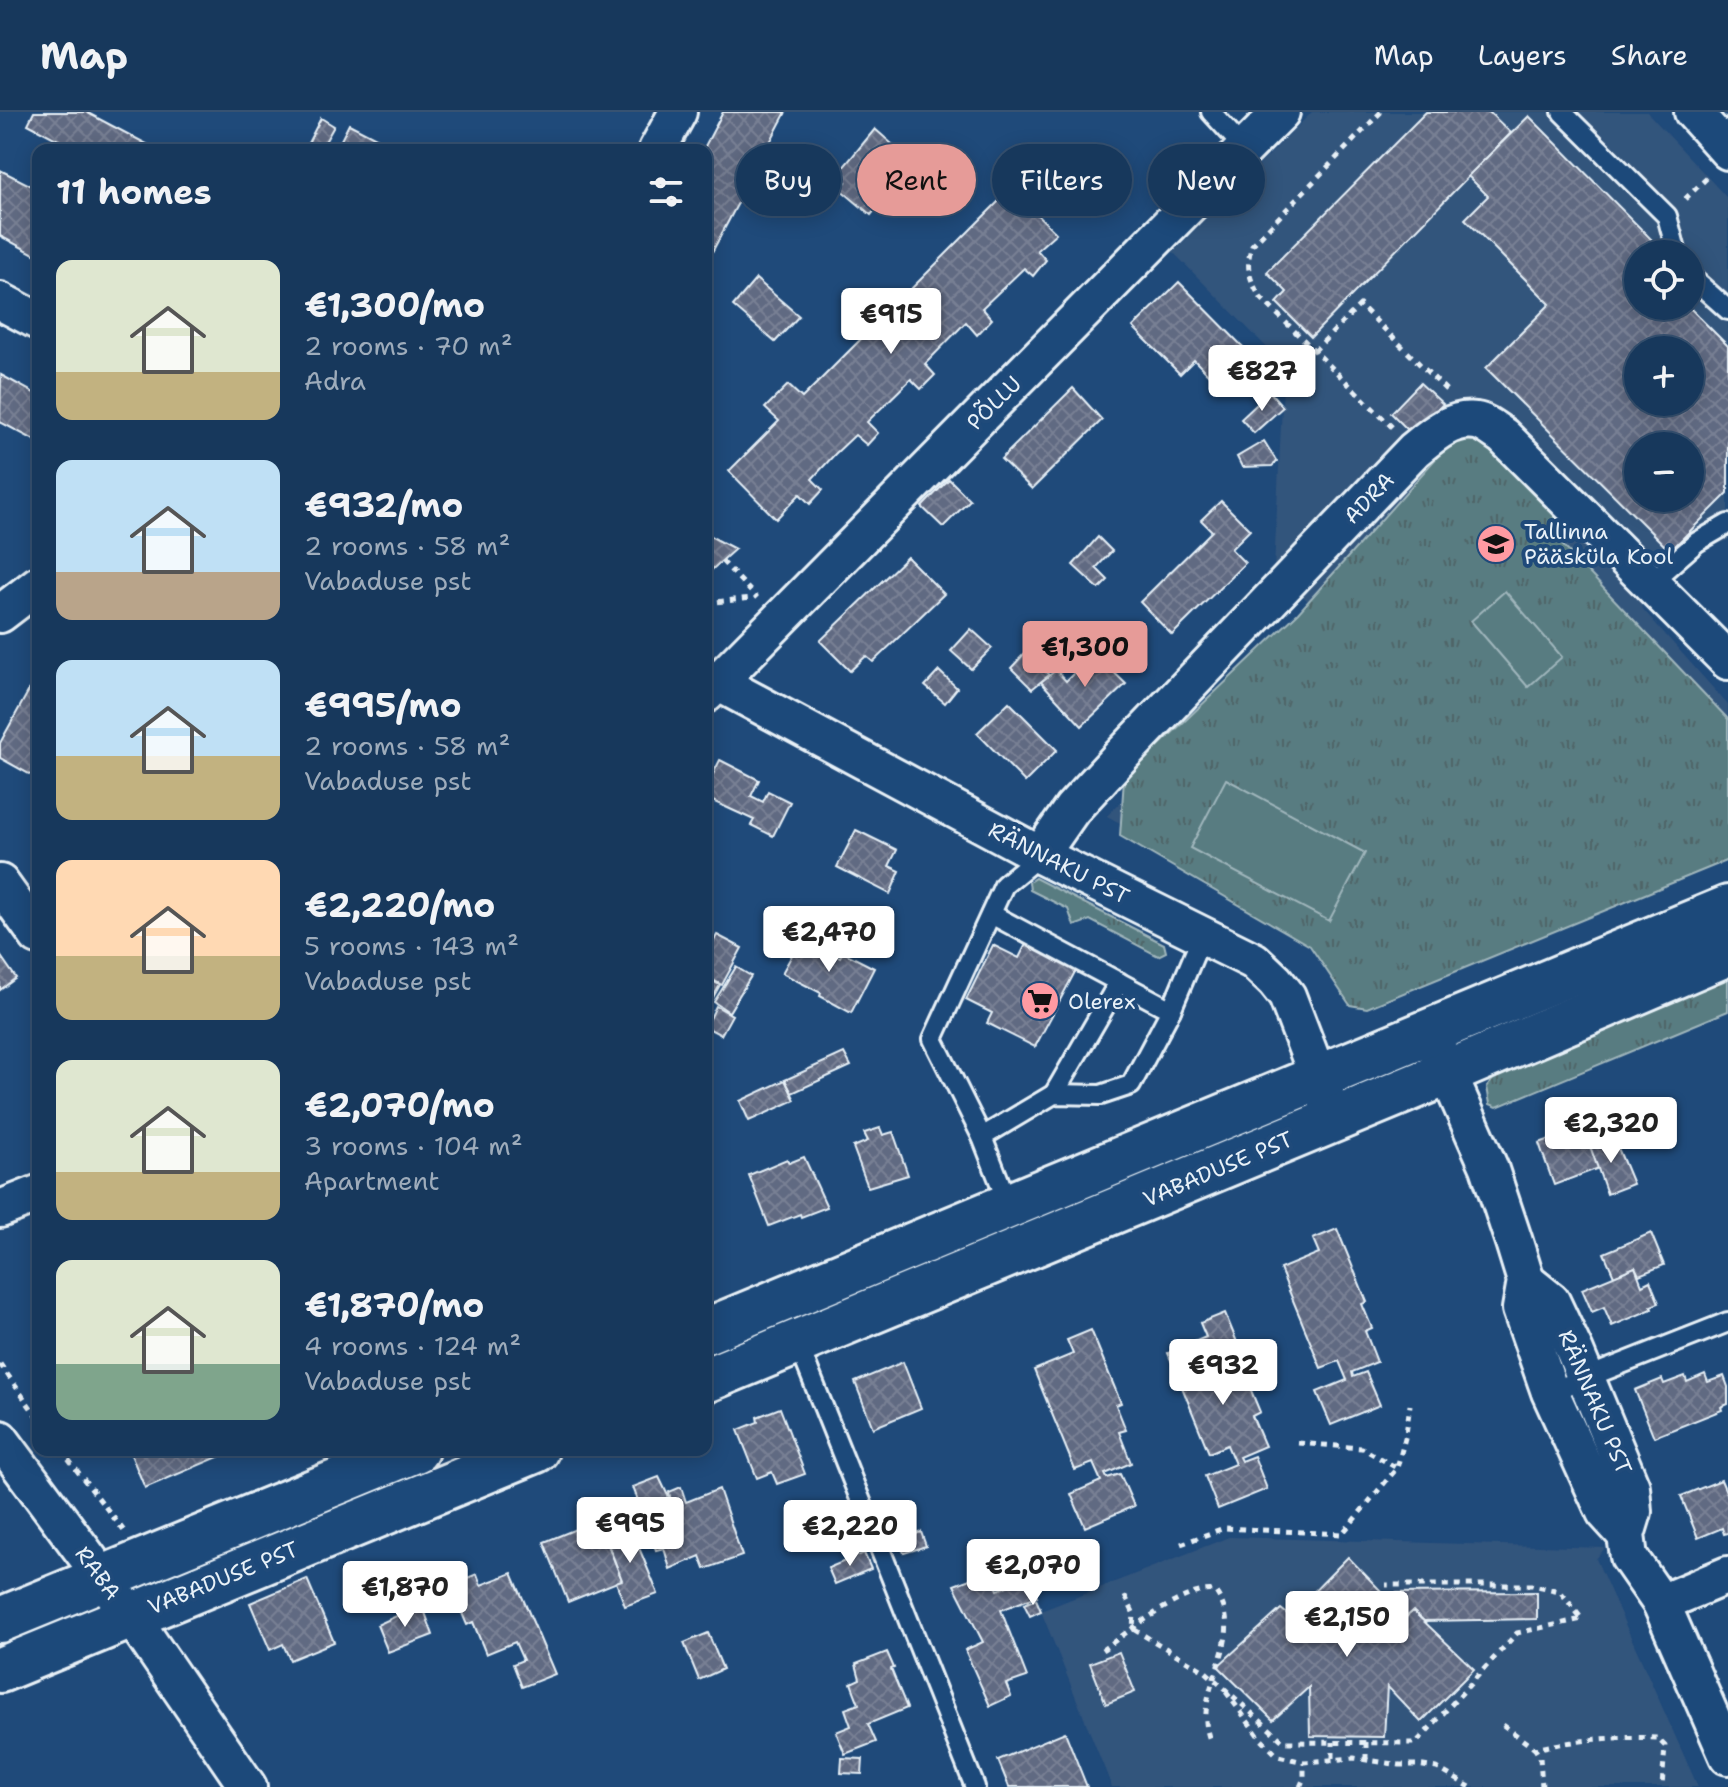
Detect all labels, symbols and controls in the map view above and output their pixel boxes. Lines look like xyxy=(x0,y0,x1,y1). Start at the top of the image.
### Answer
text: Map xyxy=(40,30,128,81)
text: Map xyxy=(1374,36,1434,74)
text: Layers xyxy=(1478,36,1567,74)
text: Share xyxy=(1611,36,1688,74)
chip: Buy xyxy=(736,144,841,216)
chip: Rent xyxy=(857,144,976,216)
chip: Filters xyxy=(992,144,1132,216)
chip: New xyxy=(1148,144,1265,216)
text: 11 homes xyxy=(56,169,212,215)
icon: filters xyxy=(644,170,688,214)
map controls xyxy=(1624,240,1704,512)
button: locate xyxy=(1624,240,1704,320)
text: €1,300/mo xyxy=(304,282,485,328)
pin: €915 xyxy=(844,288,938,356)
icon: home xyxy=(120,292,216,388)
text: €915 xyxy=(859,296,923,331)
text: 2 rooms · 70 m² xyxy=(304,328,513,363)
button: + xyxy=(1624,336,1704,416)
pin: €827 xyxy=(1215,345,1309,413)
text: €827 xyxy=(1226,353,1298,388)
text: Adra xyxy=(304,363,366,398)
street label: PÕLLU xyxy=(961,370,1027,436)
button: − xyxy=(1624,432,1704,512)
street label: ADRA xyxy=(1337,466,1401,530)
text: €932/mo xyxy=(304,482,463,528)
icon: home xyxy=(120,492,216,588)
place label: Tallinna Pääsküla Kool xyxy=(1524,517,1673,571)
school or university icon: Tallinna Pääsküla Kool xyxy=(1475,523,1517,565)
text: 2 rooms · 58 m² xyxy=(304,528,510,563)
text: Vabaduse pst xyxy=(304,563,472,598)
pin: €1,300 xyxy=(1020,621,1150,689)
text: €1,300 xyxy=(1040,629,1130,664)
text: €995/mo xyxy=(304,682,462,728)
icon: home xyxy=(120,692,216,788)
text: 2 rooms · 58 m² xyxy=(304,728,510,763)
text: Vabaduse pst xyxy=(304,763,472,798)
street label: RÄNNAKU PST xyxy=(984,815,1135,911)
text: €2,220/mo xyxy=(304,882,495,928)
icon: home xyxy=(120,892,216,988)
pin: €2,470 xyxy=(764,906,894,974)
text: €2,470 xyxy=(781,914,877,949)
text: 5 rooms · 143 m² xyxy=(304,928,519,963)
text: Vabaduse pst xyxy=(304,963,472,998)
supermarket icon: Olerex xyxy=(1019,980,1061,1022)
place label: Olerex xyxy=(1068,987,1136,1016)
text: €2,070/mo xyxy=(304,1082,495,1128)
icon: home xyxy=(120,1092,216,1188)
pin: €2,320 xyxy=(1546,1097,1676,1165)
text: €2,320 xyxy=(1563,1105,1659,1140)
street label: VABADUSE PST xyxy=(1139,1124,1298,1214)
text: 3 rooms · 104 m² xyxy=(304,1128,523,1163)
text: Apartment xyxy=(304,1163,440,1198)
text: €1,870/mo xyxy=(304,1282,484,1328)
icon: home xyxy=(120,1292,216,1388)
street label: RÄNNAKU PST xyxy=(1551,1325,1639,1479)
text: 4 rooms · 124 m² xyxy=(304,1328,521,1363)
pin: €932 xyxy=(1176,1339,1270,1407)
text: €932 xyxy=(1187,1347,1259,1382)
text: Vabaduse pst xyxy=(304,1363,472,1398)
pin: €995 xyxy=(583,1497,677,1565)
pin: €2,220 xyxy=(785,1500,915,1568)
text: €995 xyxy=(595,1505,665,1540)
text: €2,220 xyxy=(802,1508,898,1543)
street label: VABADUSE PST xyxy=(143,1534,303,1621)
pin: €2,070 xyxy=(968,1539,1098,1607)
street label: RABA xyxy=(69,1540,127,1606)
text: €2,070 xyxy=(985,1547,1081,1582)
pin: €1,870 xyxy=(340,1561,470,1629)
text: €1,870 xyxy=(361,1569,449,1604)
pin: €2,150 xyxy=(1282,1591,1412,1659)
text: €2,150 xyxy=(1304,1599,1390,1634)

